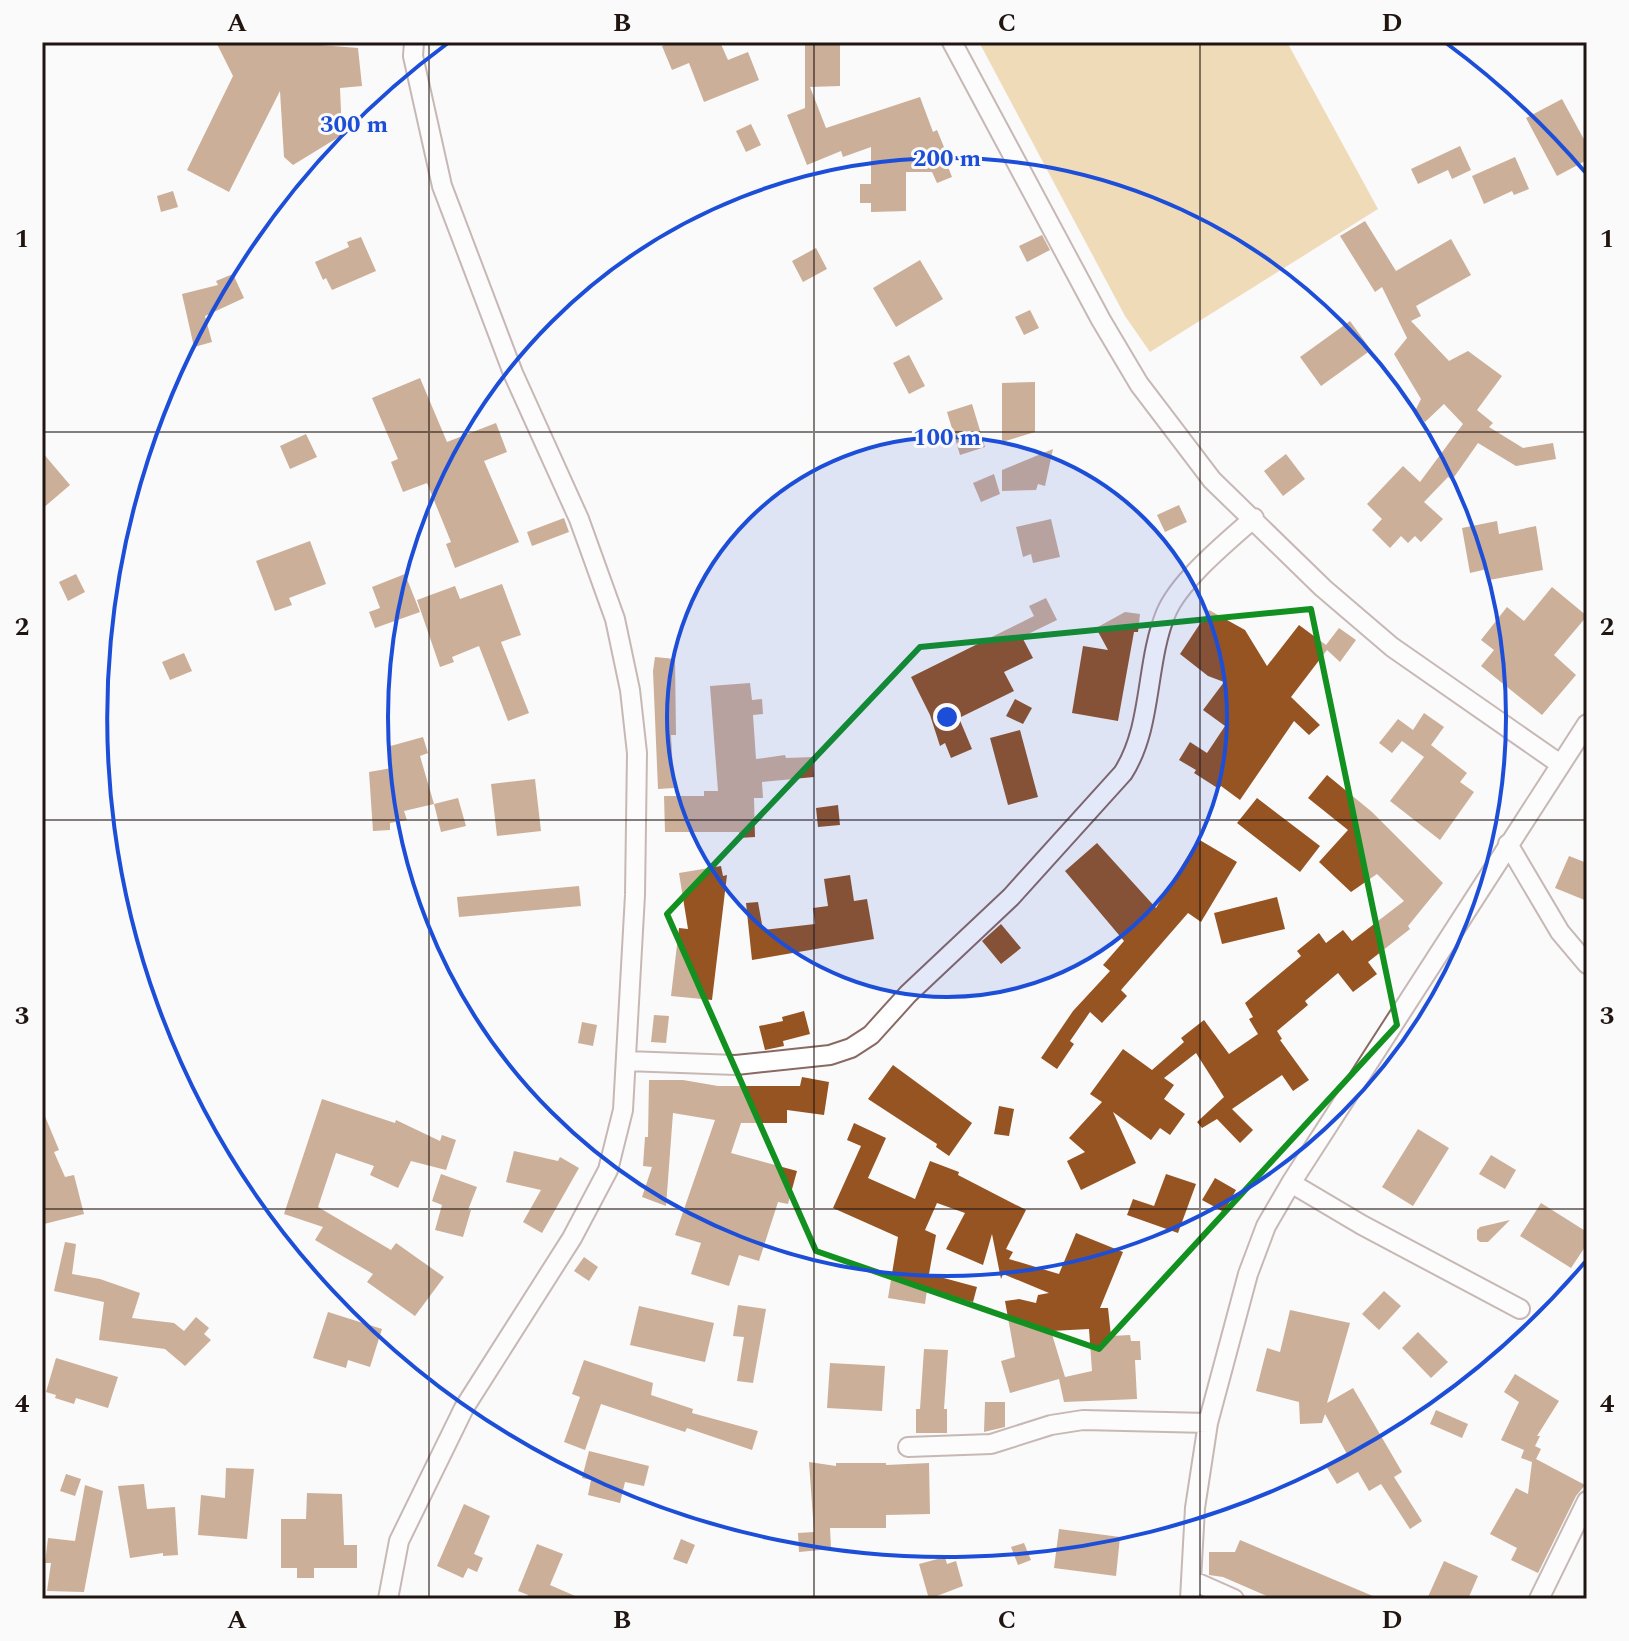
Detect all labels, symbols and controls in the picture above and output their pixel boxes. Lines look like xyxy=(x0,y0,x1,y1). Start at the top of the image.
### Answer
text: A xyxy=(227,3,247,43)
text: B xyxy=(613,3,631,43)
text: C xyxy=(998,3,1016,43)
text: D xyxy=(1382,3,1402,43)
text: 300 m xyxy=(320,107,388,143)
text: 200 m xyxy=(913,141,981,177)
text: 1 xyxy=(15,219,29,259)
text: 1 xyxy=(1600,219,1614,259)
text: 100 m xyxy=(913,420,981,456)
text: 2 xyxy=(15,607,29,647)
text: 2 xyxy=(1600,607,1614,647)
centre of rings xyxy=(933,703,961,731)
text: 3 xyxy=(15,996,29,1036)
text: 3 xyxy=(1600,996,1614,1036)
text: 4 xyxy=(15,1384,30,1424)
text: 4 xyxy=(1600,1384,1615,1424)
text: A xyxy=(227,1600,247,1640)
text: B xyxy=(613,1600,631,1640)
text: C xyxy=(998,1600,1016,1640)
text: D xyxy=(1382,1600,1402,1640)

